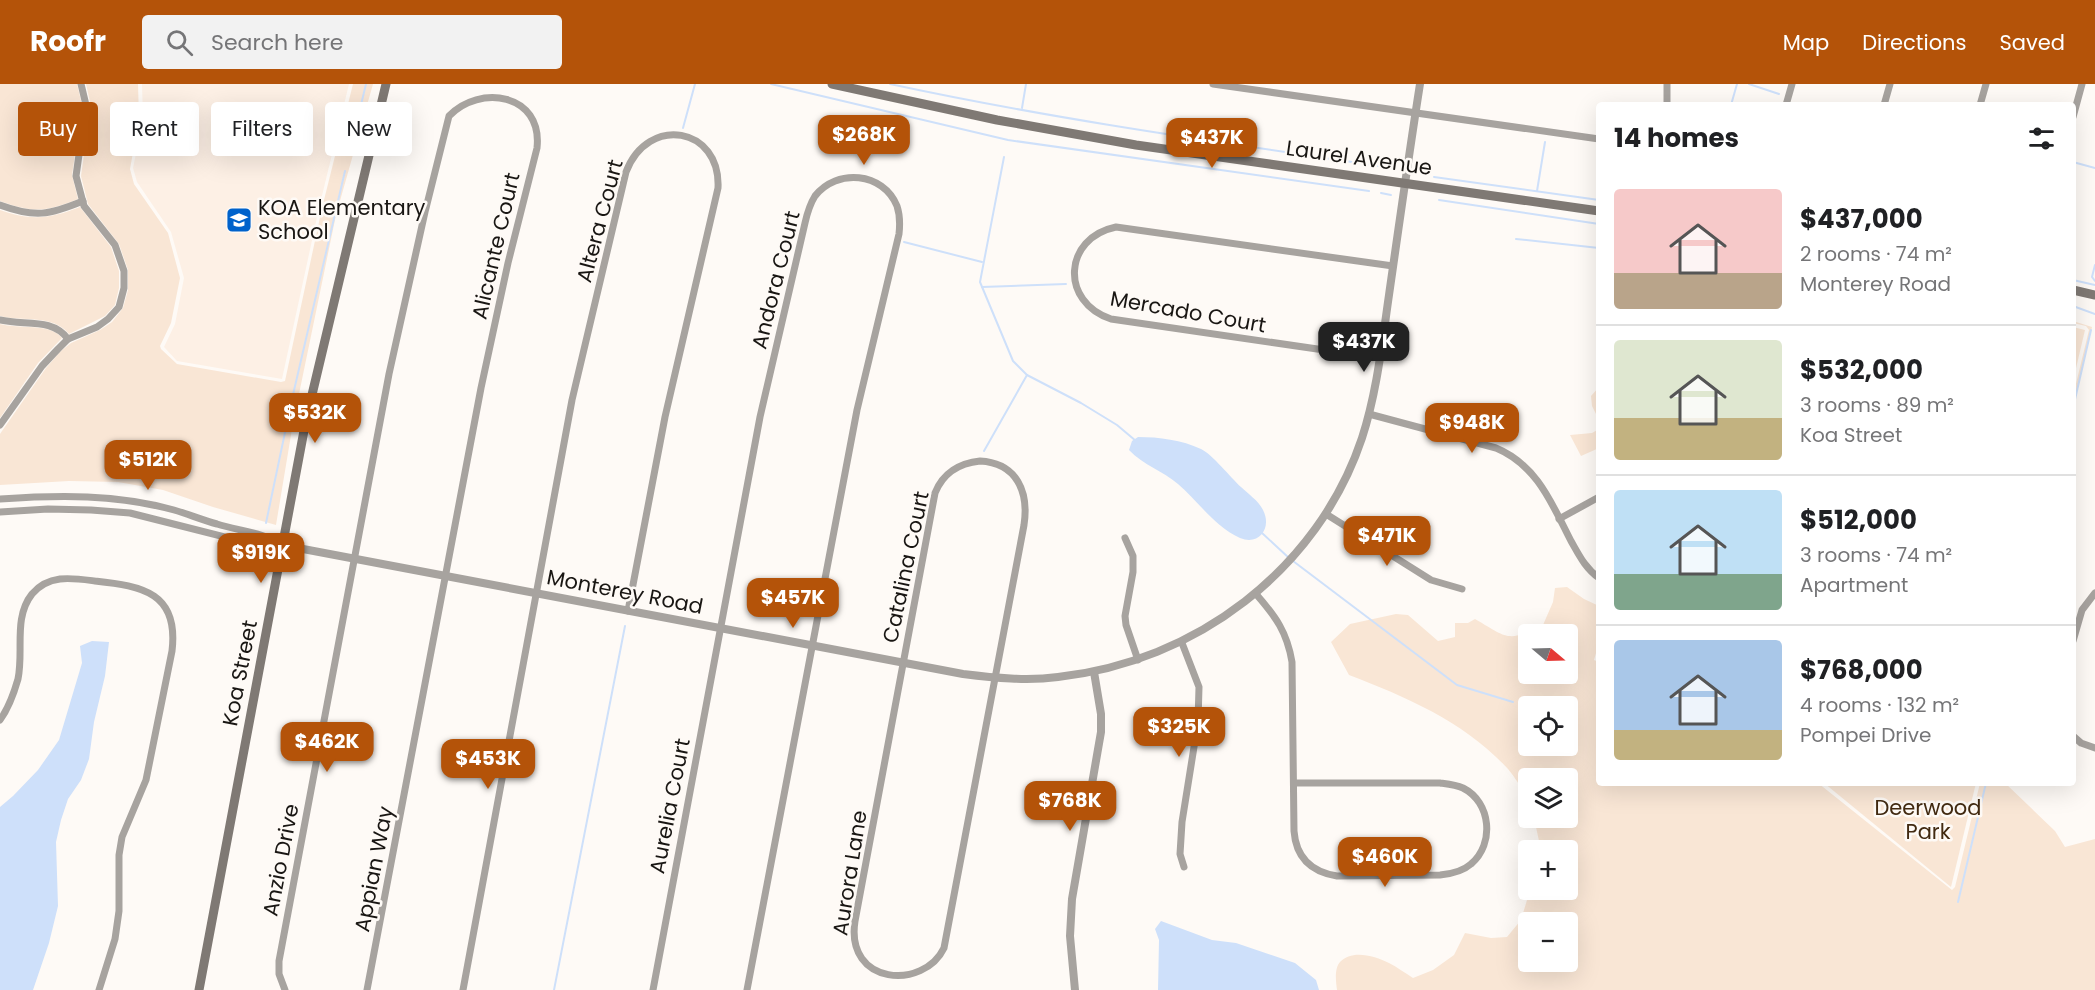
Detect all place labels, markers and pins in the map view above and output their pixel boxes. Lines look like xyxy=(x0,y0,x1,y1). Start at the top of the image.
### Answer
pin: $268K xyxy=(822,115,906,166)
pin: $437K xyxy=(1170,118,1254,169)
place label: KOA Elementary School xyxy=(258,193,426,246)
school or university icon: KOA Elementary School xyxy=(224,205,254,235)
pin: $437K xyxy=(1322,322,1406,373)
pin: $532K xyxy=(273,393,357,444)
pin: $948K xyxy=(1430,403,1514,454)
pin: $512K xyxy=(106,440,190,491)
pin: $471K xyxy=(1345,516,1429,567)
pin: $919K xyxy=(219,533,303,584)
pin: $457K xyxy=(751,578,835,629)
pin: $325K xyxy=(1137,707,1221,758)
pin: $462K xyxy=(285,722,369,773)
pin: $453K xyxy=(446,739,530,790)
pin: $768K xyxy=(1028,781,1112,832)
pin: $460K xyxy=(1343,837,1427,888)

